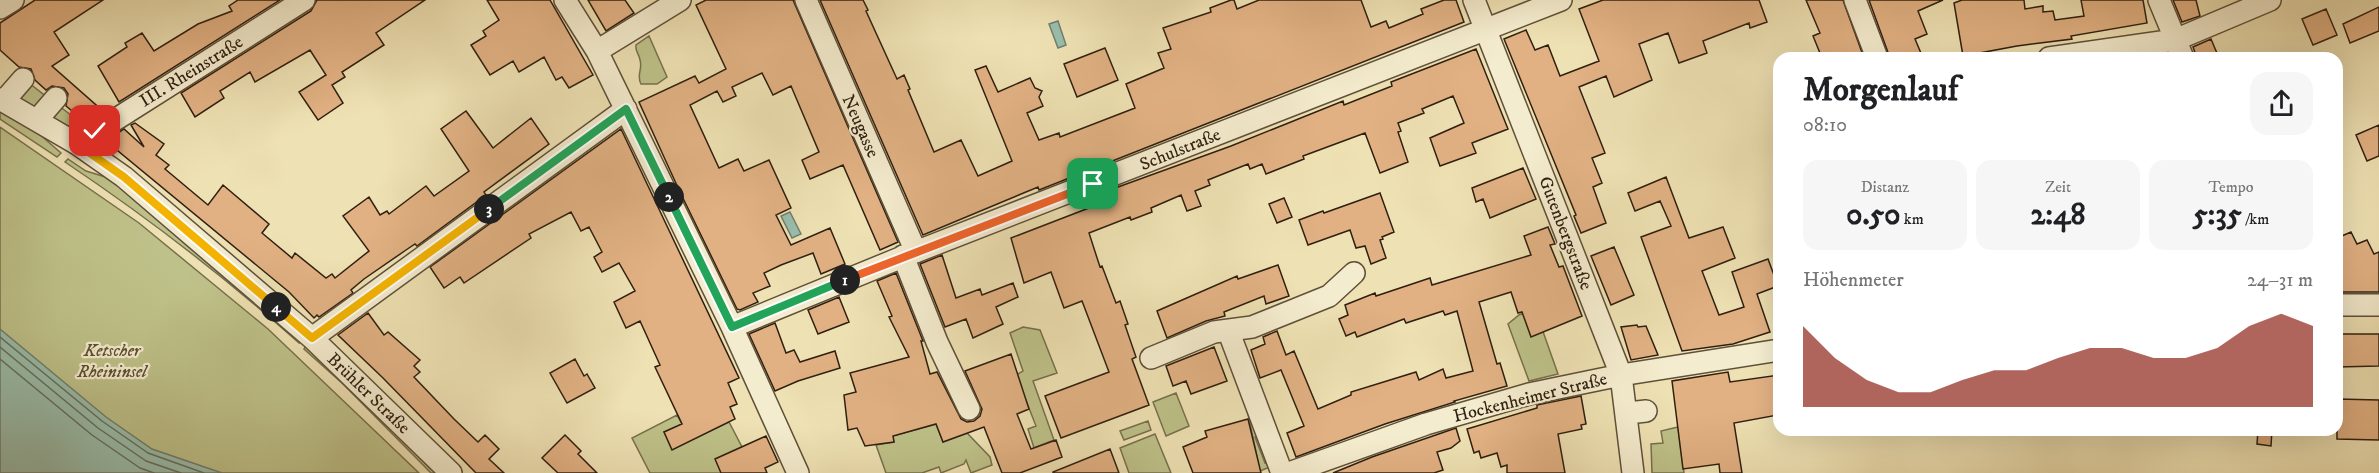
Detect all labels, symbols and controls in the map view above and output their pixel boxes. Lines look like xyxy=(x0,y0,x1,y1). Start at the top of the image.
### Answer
street label: III. Rheinstraße xyxy=(136,31,247,112)
text: Morgenlauf xyxy=(1803,70,1958,111)
button: share xyxy=(2250,72,2313,135)
street label: Neugasse xyxy=(837,92,884,161)
pin xyxy=(69,105,120,156)
text: 08:10 xyxy=(1803,113,1847,138)
icon: check xyxy=(78,114,111,147)
street label: Schulstraße xyxy=(1137,124,1224,176)
pin xyxy=(1067,158,1118,209)
icon: arrive xyxy=(1076,167,1109,200)
street label: Gutenbergstraße xyxy=(1533,174,1597,293)
text: Distanz xyxy=(1861,177,1909,197)
text: Zeit xyxy=(2045,177,2071,197)
text: Tempo xyxy=(2209,177,2253,197)
pin: 2 xyxy=(654,182,684,212)
text: 2 xyxy=(665,187,673,207)
pin: 3 xyxy=(474,194,504,224)
text: 0.50 xyxy=(1846,197,1900,234)
text: 2:48 xyxy=(2031,197,2085,234)
text: 5:35 xyxy=(2193,197,2242,234)
text: 3 xyxy=(486,199,492,219)
text: km xyxy=(1900,209,1924,229)
text: /km xyxy=(2242,209,2269,229)
pin: 1 xyxy=(830,265,860,295)
text: Höhenmeter xyxy=(1803,268,1904,293)
text: 24–31 m xyxy=(2247,268,2313,293)
text: 1 xyxy=(842,270,848,290)
pin: 4 xyxy=(261,292,291,322)
text: 4 xyxy=(271,297,281,317)
park label: Ketscher Rheininsel xyxy=(76,340,149,383)
street label: Brühler Straße xyxy=(322,349,415,439)
street label: Hockenheimer Straße xyxy=(1451,368,1609,428)

